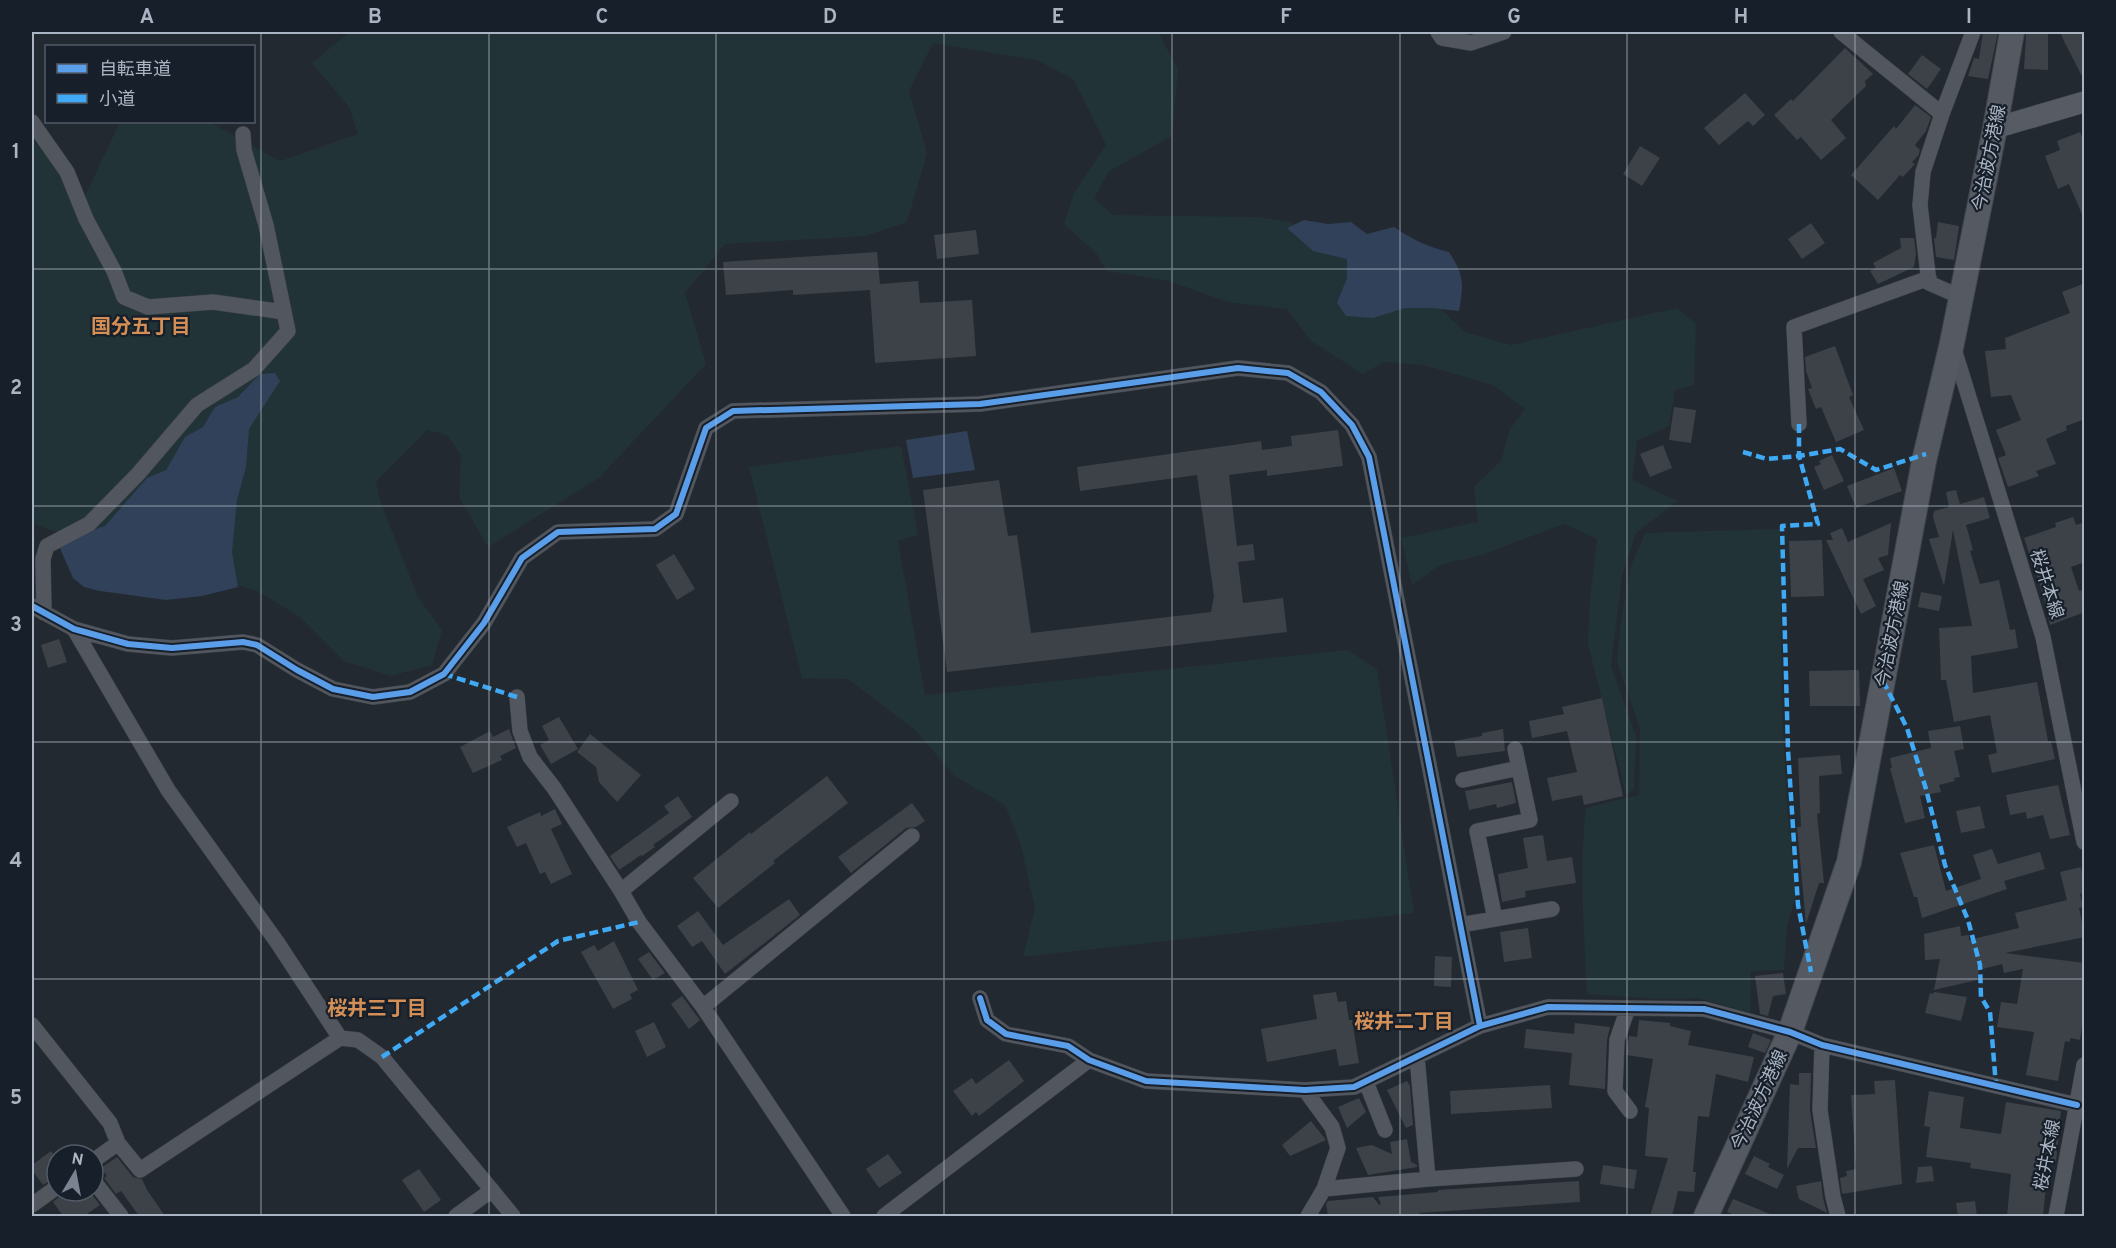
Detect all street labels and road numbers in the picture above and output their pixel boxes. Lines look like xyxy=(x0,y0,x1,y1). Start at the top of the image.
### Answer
street label: 今治波方港線 xyxy=(1969,103,2012,213)
street label: 桜井本線 xyxy=(2024,547,2068,622)
street label: 今治波方港線 xyxy=(1872,579,1915,689)
street label: 今治波方港線 xyxy=(1727,1047,1794,1154)
street label: 桜井本線 xyxy=(2030,1118,2067,1193)

